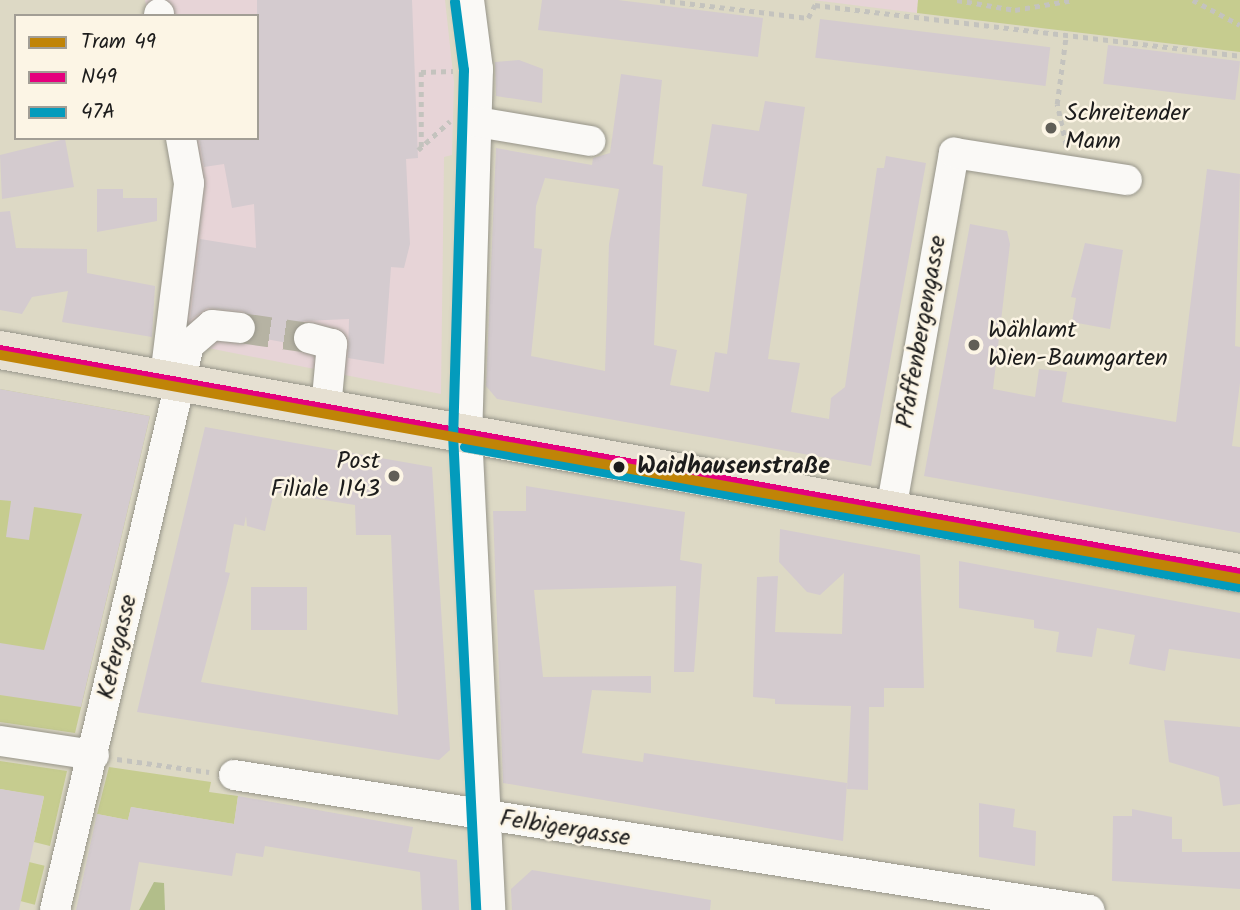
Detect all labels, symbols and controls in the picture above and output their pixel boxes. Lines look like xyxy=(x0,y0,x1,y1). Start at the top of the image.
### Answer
legend xyxy=(14,14,259,140)
text: Tram 49 xyxy=(81,26,156,59)
text: N49 xyxy=(81,61,117,94)
text: 47A xyxy=(81,96,115,129)
place label: Schreitender Mann xyxy=(1065,100,1189,156)
marker: Schreitender Mann xyxy=(1043,120,1059,136)
street label: Pfaffenbergengasse xyxy=(891,233,953,431)
place label: Wählamt Wien-Baumgarten xyxy=(988,317,1168,373)
marker: Wählamt Wien-Baumgarten xyxy=(966,337,982,353)
place label: Post Filiale 1143 xyxy=(271,448,380,504)
place label: Waidhausenstraße xyxy=(637,453,830,481)
marker: Waidhausenstraße xyxy=(607,455,631,479)
marker: Post Filiale 1143 xyxy=(386,468,402,484)
street label: Kefergasse xyxy=(92,592,144,702)
street label: Felbigergasse xyxy=(498,804,632,854)

